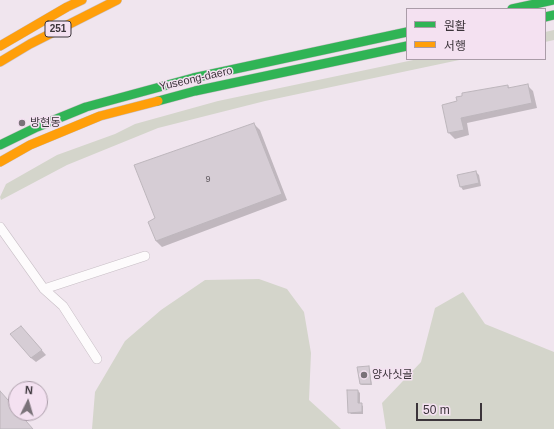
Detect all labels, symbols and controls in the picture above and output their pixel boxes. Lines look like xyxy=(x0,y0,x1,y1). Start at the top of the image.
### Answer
legend xyxy=(406,8,546,60)
text: 원활 xyxy=(444,19,466,33)
road number: 251 xyxy=(45,21,71,37)
text: 서행 xyxy=(444,39,466,53)
street label: Yuseong-daero xyxy=(158,64,234,94)
place label: 방현동 xyxy=(30,116,60,130)
marker: 방현동 xyxy=(17,118,27,128)
house number: 9 xyxy=(205,175,211,185)
place label: 양사싯골 xyxy=(372,368,412,382)
marker: 양사싯골 xyxy=(359,370,369,380)
north arrow xyxy=(8,381,48,421)
text: N xyxy=(24,384,33,396)
scale bar xyxy=(418,395,484,421)
text: 50 m xyxy=(423,403,450,417)

